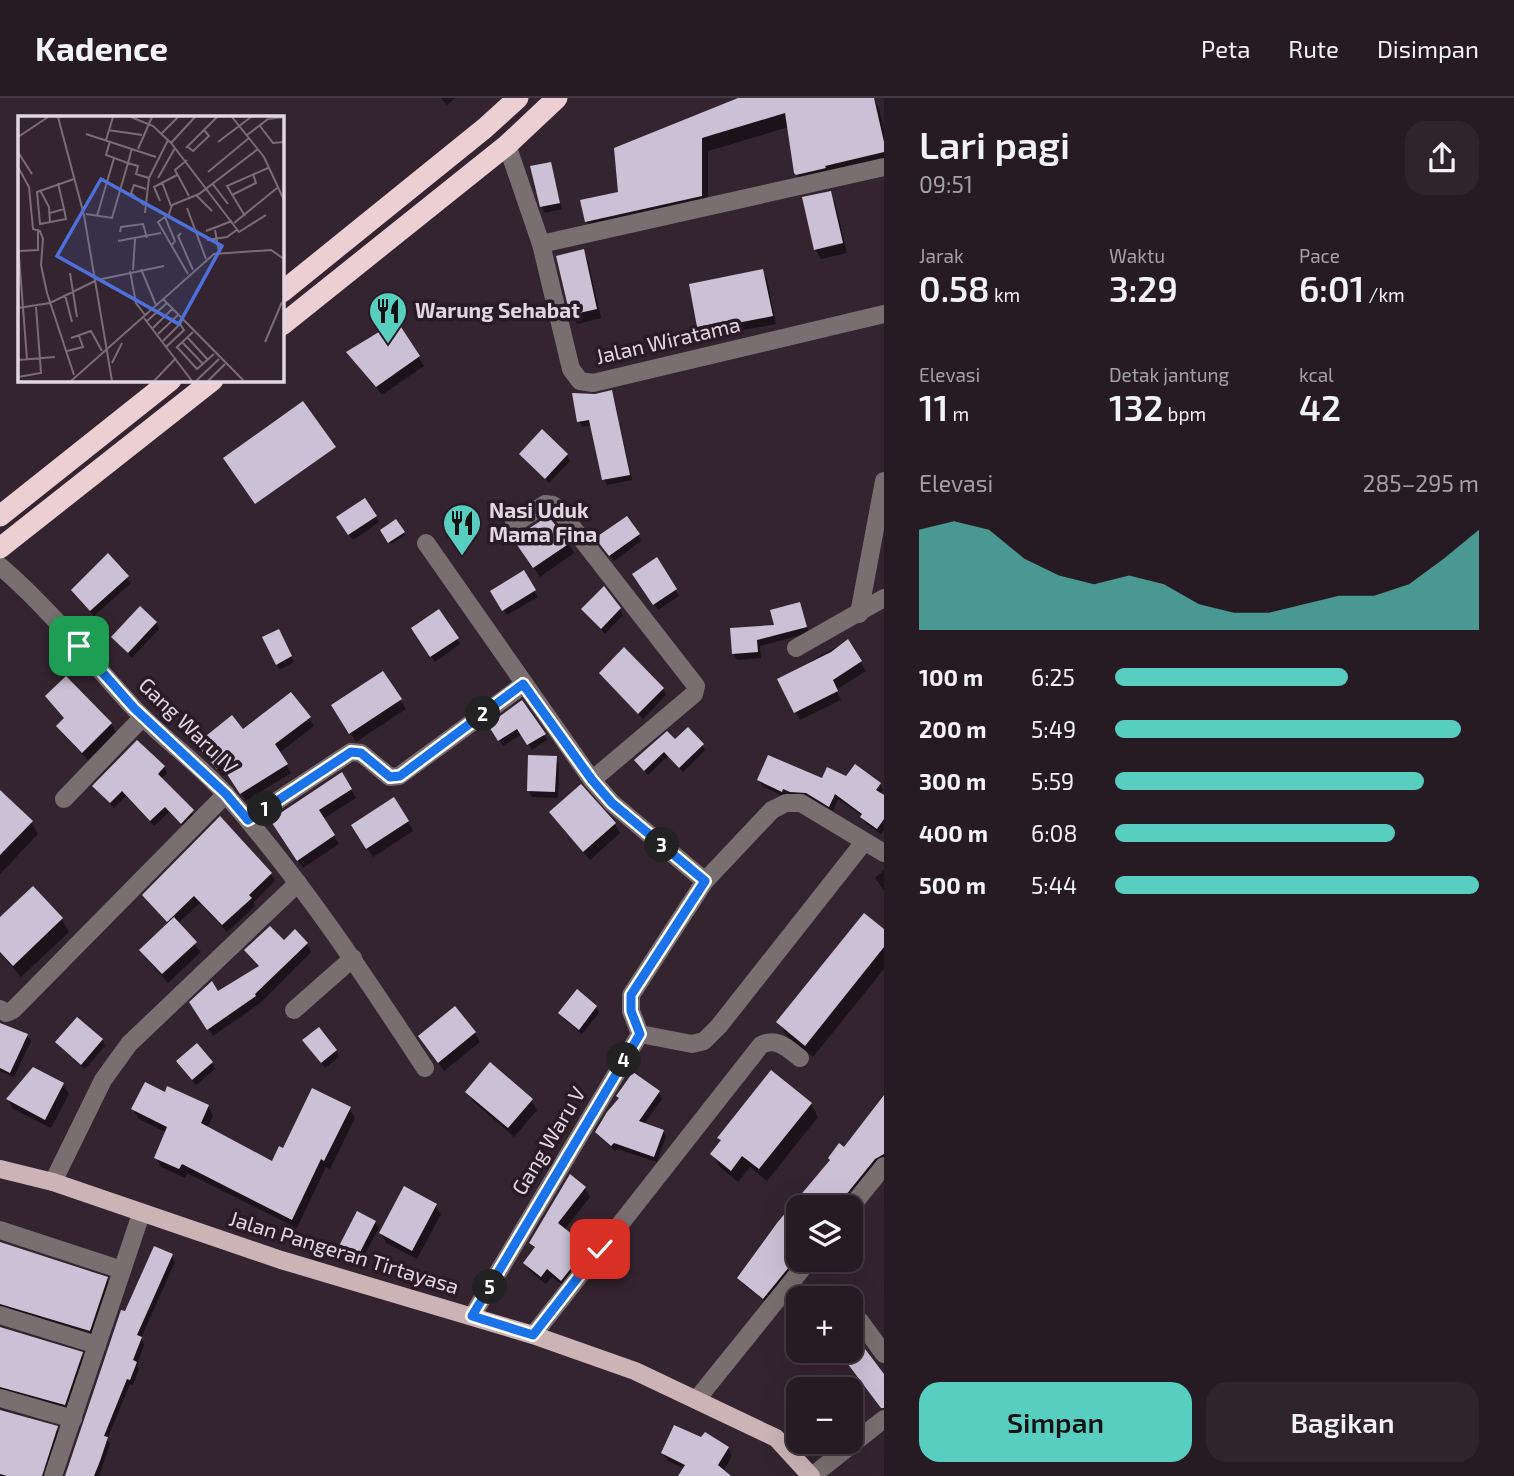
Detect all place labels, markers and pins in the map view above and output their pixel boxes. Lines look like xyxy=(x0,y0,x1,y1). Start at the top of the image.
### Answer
restaurant icon: Warung Sehabat xyxy=(367,290,409,345)
place label: Warung Sehabat xyxy=(415,297,580,322)
place label: Nasi Uduk Mama Fina xyxy=(489,497,597,546)
restaurant icon: Nasi Uduk Mama Fina xyxy=(441,502,483,557)
pin xyxy=(49,616,109,676)
pin: 2 xyxy=(466,696,500,732)
pin: 1 xyxy=(247,792,282,826)
pin: 3 xyxy=(644,828,680,862)
pin: 4 xyxy=(606,1042,642,1077)
pin xyxy=(570,1219,630,1279)
pin: 5 xyxy=(472,1270,508,1304)

